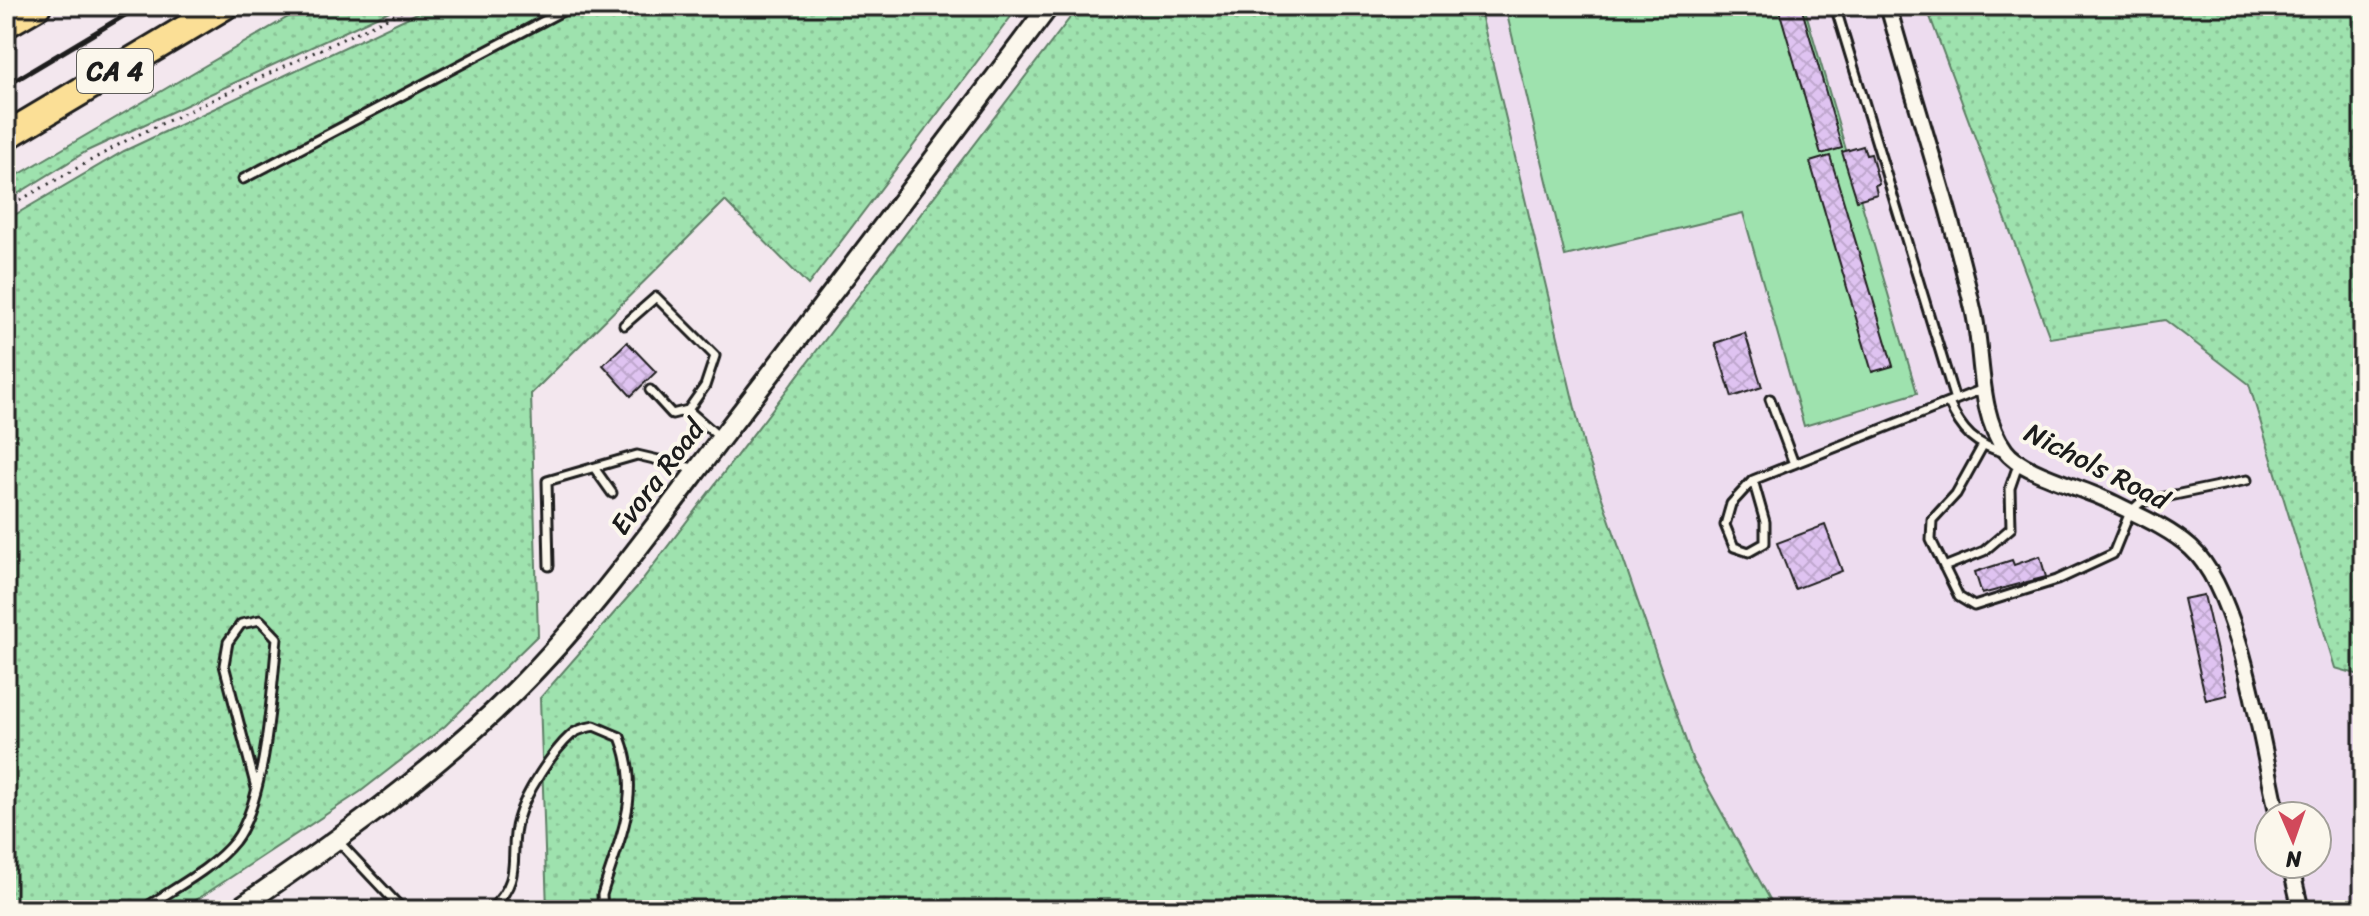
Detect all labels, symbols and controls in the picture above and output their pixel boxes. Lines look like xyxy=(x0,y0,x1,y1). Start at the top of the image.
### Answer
road number: CA 4 xyxy=(77,49,153,93)
street label: Evora Road xyxy=(597,406,719,546)
street label: Nichols Road xyxy=(2016,408,2180,525)
north arrow xyxy=(2253,800,2333,880)
text: N xyxy=(2285,840,2303,879)

